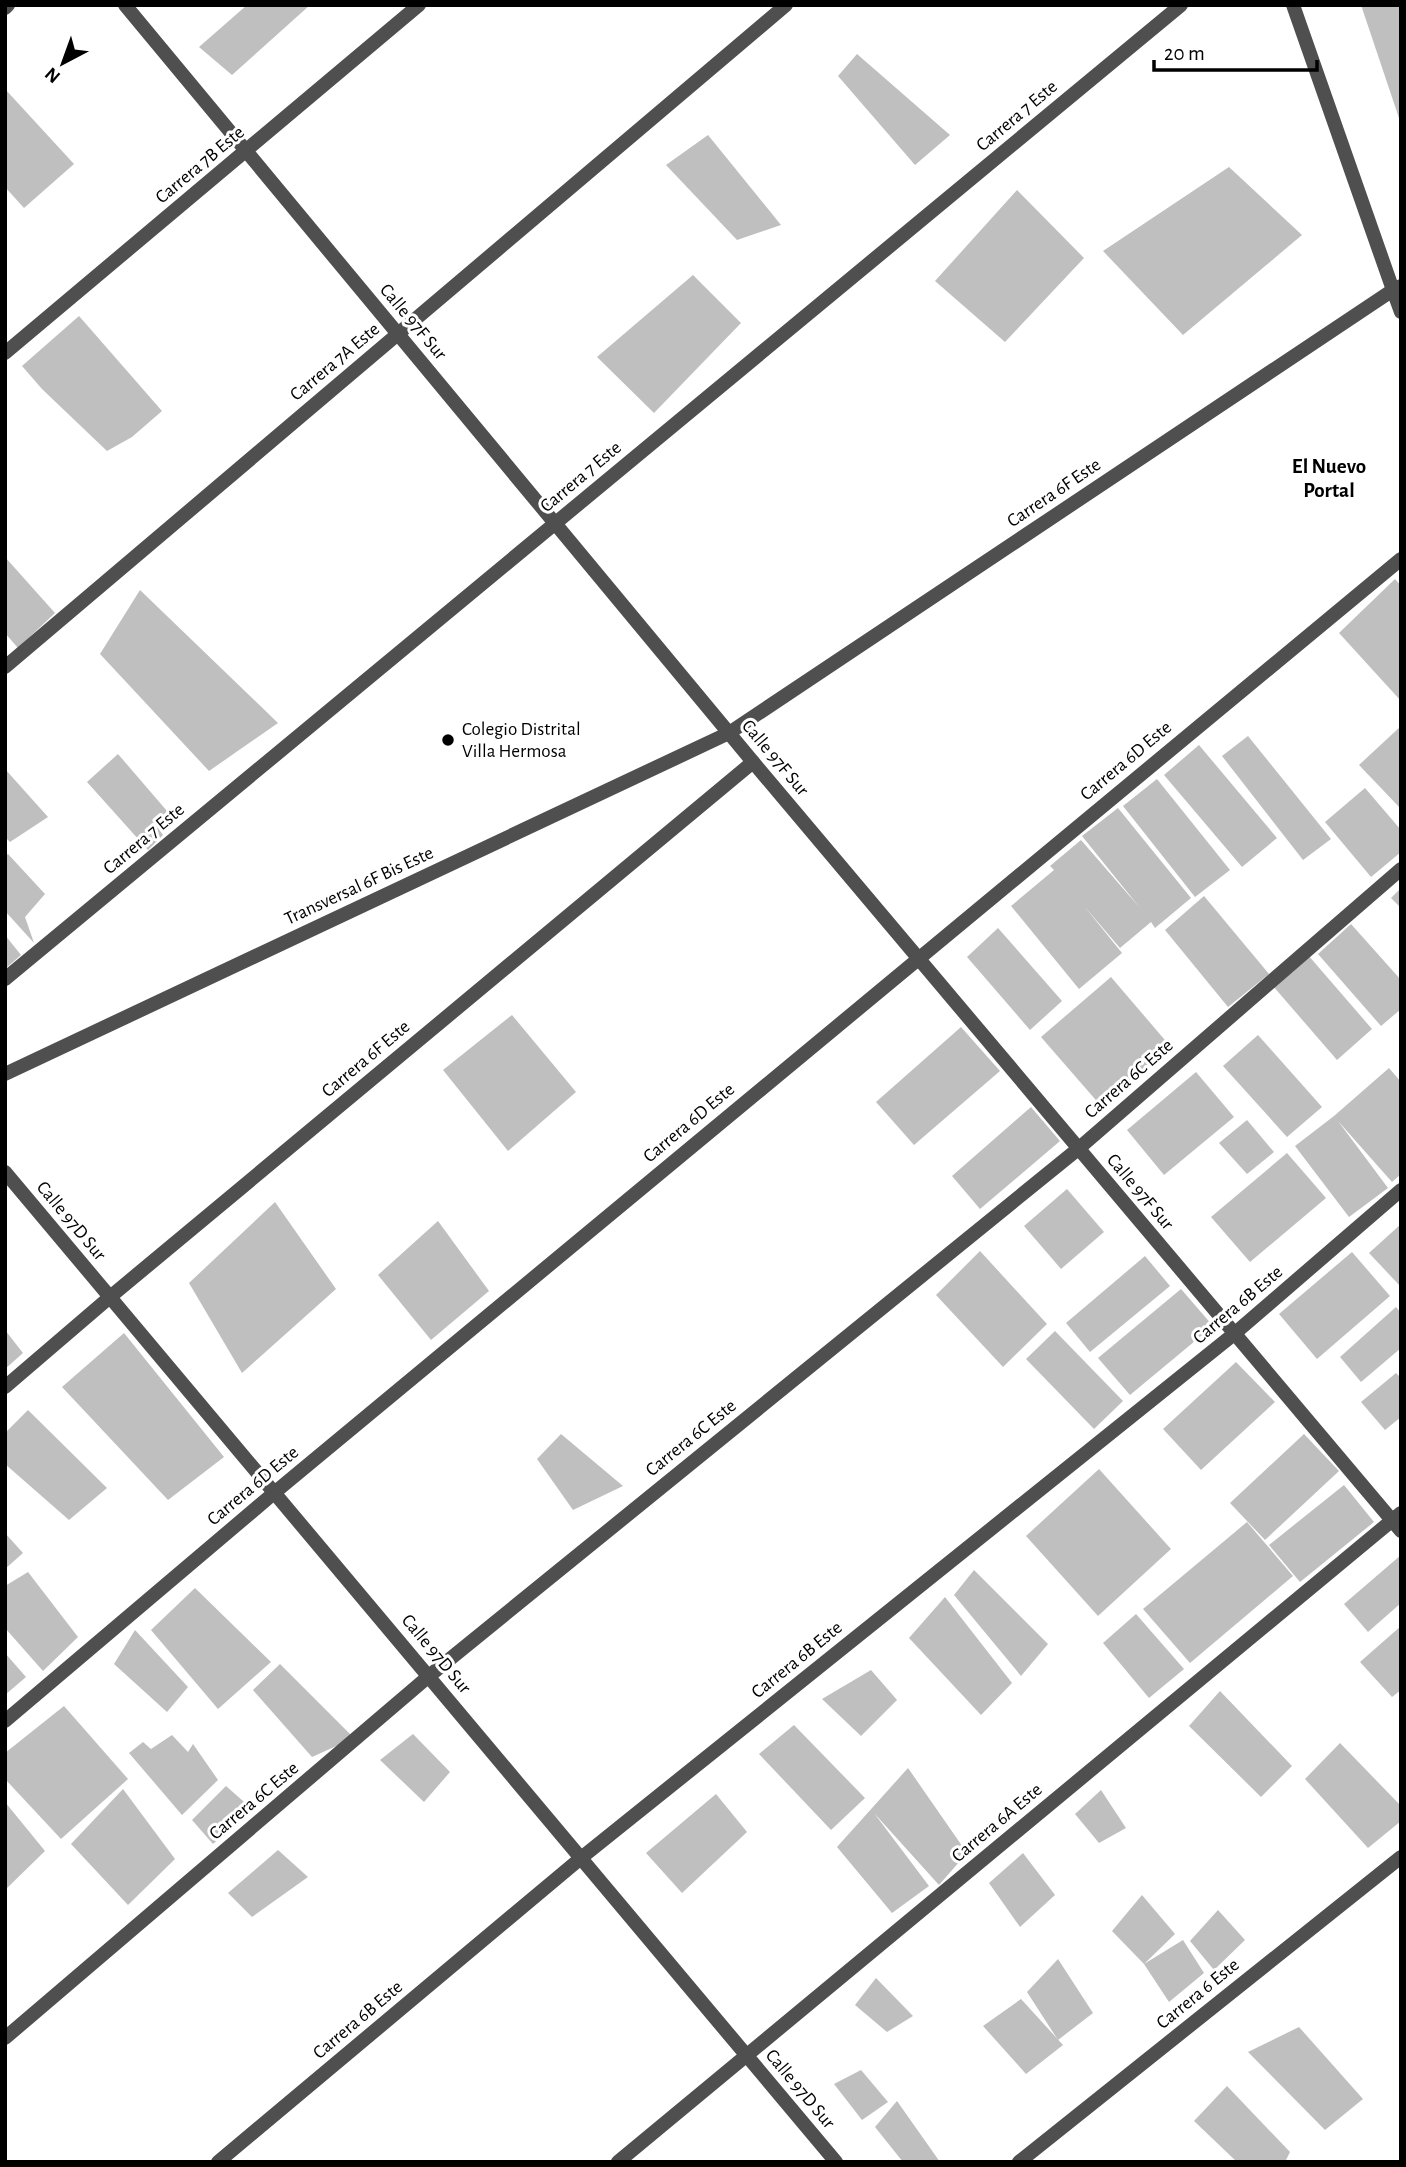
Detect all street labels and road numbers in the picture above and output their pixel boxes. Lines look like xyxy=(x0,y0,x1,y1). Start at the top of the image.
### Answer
street label: Carrera 7 Este xyxy=(973,77,1061,155)
street label: Carrera 7B Este xyxy=(152,123,248,207)
street label: Calle 97F Sur xyxy=(376,280,450,364)
street label: Carrera 7A Este xyxy=(287,319,383,405)
street label: Carrera 7 Este xyxy=(537,438,625,516)
street label: Carrera 6F Este xyxy=(1004,455,1104,531)
street label: Calle 97F Sur xyxy=(738,716,812,800)
street label: Carrera 6D Este xyxy=(1077,718,1175,804)
street label: Carrera 7 Este xyxy=(100,800,188,878)
street label: Transversal 6F Bis Este xyxy=(282,843,436,929)
street label: Carrera 6F Este xyxy=(318,1017,414,1101)
street label: Carrera 6C Este xyxy=(1081,1036,1177,1122)
street label: Carrera 6D Este xyxy=(640,1080,738,1166)
street label: Calle 97F Sur xyxy=(1103,1150,1177,1234)
street label: Calle 97D Sur xyxy=(33,1178,109,1264)
street label: Carrera 6B Este xyxy=(1190,1262,1286,1348)
street label: Carrera 6C Este xyxy=(642,1396,740,1480)
street label: Carrera 6D Este xyxy=(204,1443,302,1529)
street label: Calle 97D Sur xyxy=(398,1611,474,1697)
street label: Carrera 6B Este xyxy=(748,1618,846,1702)
street label: Carrera 6C Este xyxy=(206,1758,302,1844)
street label: Carrera 6A Este xyxy=(948,1780,1046,1866)
street label: Carrera 6 Este xyxy=(1153,1955,1243,2033)
street label: Carrera 6B Este xyxy=(310,1977,406,2063)
street label: Calle 97D Sur xyxy=(762,2046,838,2132)

